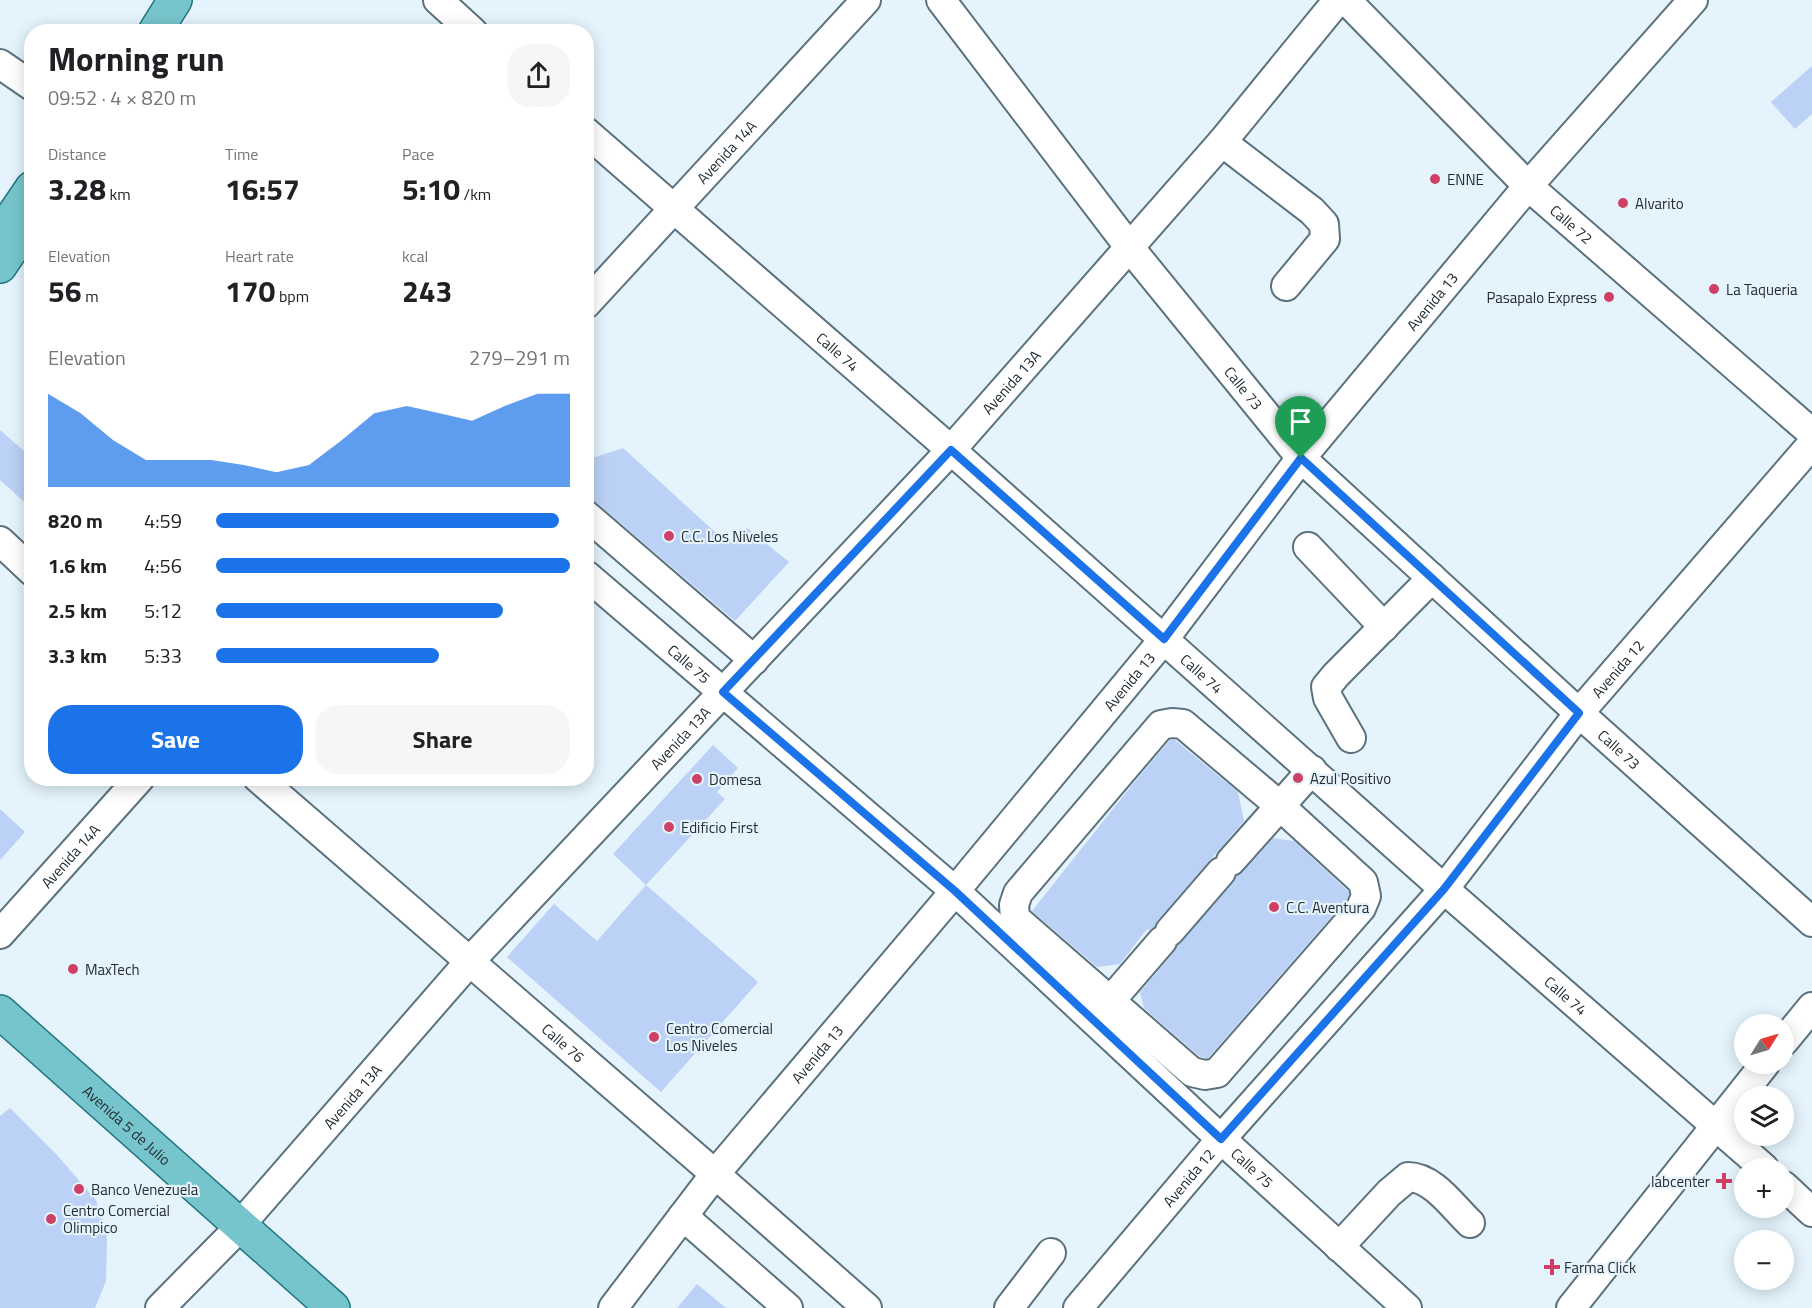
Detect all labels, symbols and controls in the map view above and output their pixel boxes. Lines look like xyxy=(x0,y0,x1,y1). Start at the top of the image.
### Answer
text: Morning run xyxy=(48,34,225,84)
button: share xyxy=(507,44,570,107)
text: 09:52 · 4 × 820 m xyxy=(48,82,196,113)
street label: Avenida 14A xyxy=(691,115,762,189)
text: Distance xyxy=(48,142,106,166)
text: Time xyxy=(225,142,258,166)
text: Pace xyxy=(402,142,434,166)
text: 3.28 xyxy=(48,166,106,212)
text: 16:57 xyxy=(225,166,300,212)
text: 5:10 xyxy=(402,166,460,212)
place label: ENNE xyxy=(1447,168,1484,191)
marker: ENNE xyxy=(1428,172,1442,186)
text: km xyxy=(106,182,131,206)
text: /km xyxy=(460,182,491,206)
place label: Alvarito xyxy=(1635,192,1684,215)
marker: Alvarito xyxy=(1616,196,1630,210)
street label: Calle 72 xyxy=(1545,199,1598,249)
text: Elevation xyxy=(48,244,110,268)
text: Heart rate xyxy=(225,244,294,268)
text: kcal xyxy=(402,244,428,268)
street label: Avenida 13 xyxy=(1400,267,1463,336)
text: 56 xyxy=(48,268,82,314)
text: 170 xyxy=(225,268,275,314)
text: 243 xyxy=(402,268,452,314)
place label: La Taqueria xyxy=(1726,278,1798,301)
marker: La Taqueria xyxy=(1707,282,1721,296)
text: m xyxy=(82,284,99,308)
text: bpm xyxy=(275,284,309,308)
place label: Pasapalo Express xyxy=(1487,286,1597,309)
marker: Pasapalo Express xyxy=(1602,290,1616,304)
street label: Calle 74 xyxy=(811,326,864,377)
text: Elevation xyxy=(48,342,126,373)
text: 279–291 m xyxy=(469,342,570,373)
street label: Avenida 13A xyxy=(976,344,1046,419)
street label: Calle 73 xyxy=(1219,361,1269,415)
pin xyxy=(1275,396,1326,458)
icon: arrive xyxy=(1284,405,1317,438)
text: 820 m xyxy=(48,505,103,536)
text: 4:59 xyxy=(144,505,182,536)
place label: C.C. Los Niveles xyxy=(681,525,778,548)
marker: C.C. Los Niveles xyxy=(662,529,676,543)
text: 1.6 km xyxy=(48,550,107,581)
text: 4:56 xyxy=(144,550,182,581)
text: 2.5 km xyxy=(48,595,107,626)
text: 5:12 xyxy=(144,595,182,626)
street label: Avenida 12 xyxy=(1586,634,1649,703)
street label: Calle 75 xyxy=(663,638,716,689)
text: 3.3 km xyxy=(48,640,107,671)
text: 5:33 xyxy=(144,640,182,671)
street label: Avenida 13 xyxy=(1098,647,1160,716)
street label: Calle 74 xyxy=(1175,648,1228,699)
street label: Avenida 13A xyxy=(645,701,716,775)
button: Save xyxy=(48,705,303,774)
button: Share xyxy=(315,705,570,774)
street label: Calle 73 xyxy=(1593,724,1646,775)
place label: Azul Positivo xyxy=(1310,767,1391,790)
place label: Domesa xyxy=(709,768,762,791)
marker: Azul Positivo xyxy=(1291,771,1305,785)
marker: Domesa xyxy=(690,772,704,786)
place label: Edificio First xyxy=(681,816,759,839)
street label: Avenida 14A xyxy=(35,819,105,893)
marker: Edificio First xyxy=(662,820,676,834)
place label: C.C. Aventura xyxy=(1286,896,1370,919)
marker: C.C. Aventura xyxy=(1267,900,1281,914)
place label: MaxTech xyxy=(85,958,140,981)
marker: MaxTech xyxy=(66,962,80,976)
street label: Calle 74 xyxy=(1539,970,1592,1021)
north arrow xyxy=(1734,1014,1794,1074)
map controls xyxy=(1734,1014,1794,1290)
street label: Calle 76 xyxy=(537,1017,590,1068)
place label: Centro Comercial Los Niveles xyxy=(666,1017,773,1057)
street label: Avenida 13 xyxy=(785,1020,848,1088)
marker: Centro Comercial Los Niveles xyxy=(647,1030,661,1044)
street label: Avenida 13A xyxy=(317,1059,387,1134)
street label: Avenida 5 de Julio xyxy=(78,1079,176,1170)
button: layers xyxy=(1734,1086,1794,1146)
street label: Calle 75 xyxy=(1226,1142,1279,1193)
street label: Avenida 12 xyxy=(1157,1143,1220,1212)
button: + xyxy=(1734,1158,1794,1218)
place label: labcenter xyxy=(1651,1170,1710,1193)
marker: labcenter xyxy=(1715,1172,1733,1190)
place label: Banco Venezuela xyxy=(91,1178,199,1201)
marker: Banco Venezuela xyxy=(72,1182,86,1196)
place label: Centro Comercial Olimpico xyxy=(63,1199,170,1239)
marker: Centro Comercial Olimpico xyxy=(44,1212,58,1226)
button: − xyxy=(1734,1230,1794,1290)
place label: Farma Click xyxy=(1564,1256,1636,1279)
marker: Farma Click xyxy=(1545,1260,1559,1274)

